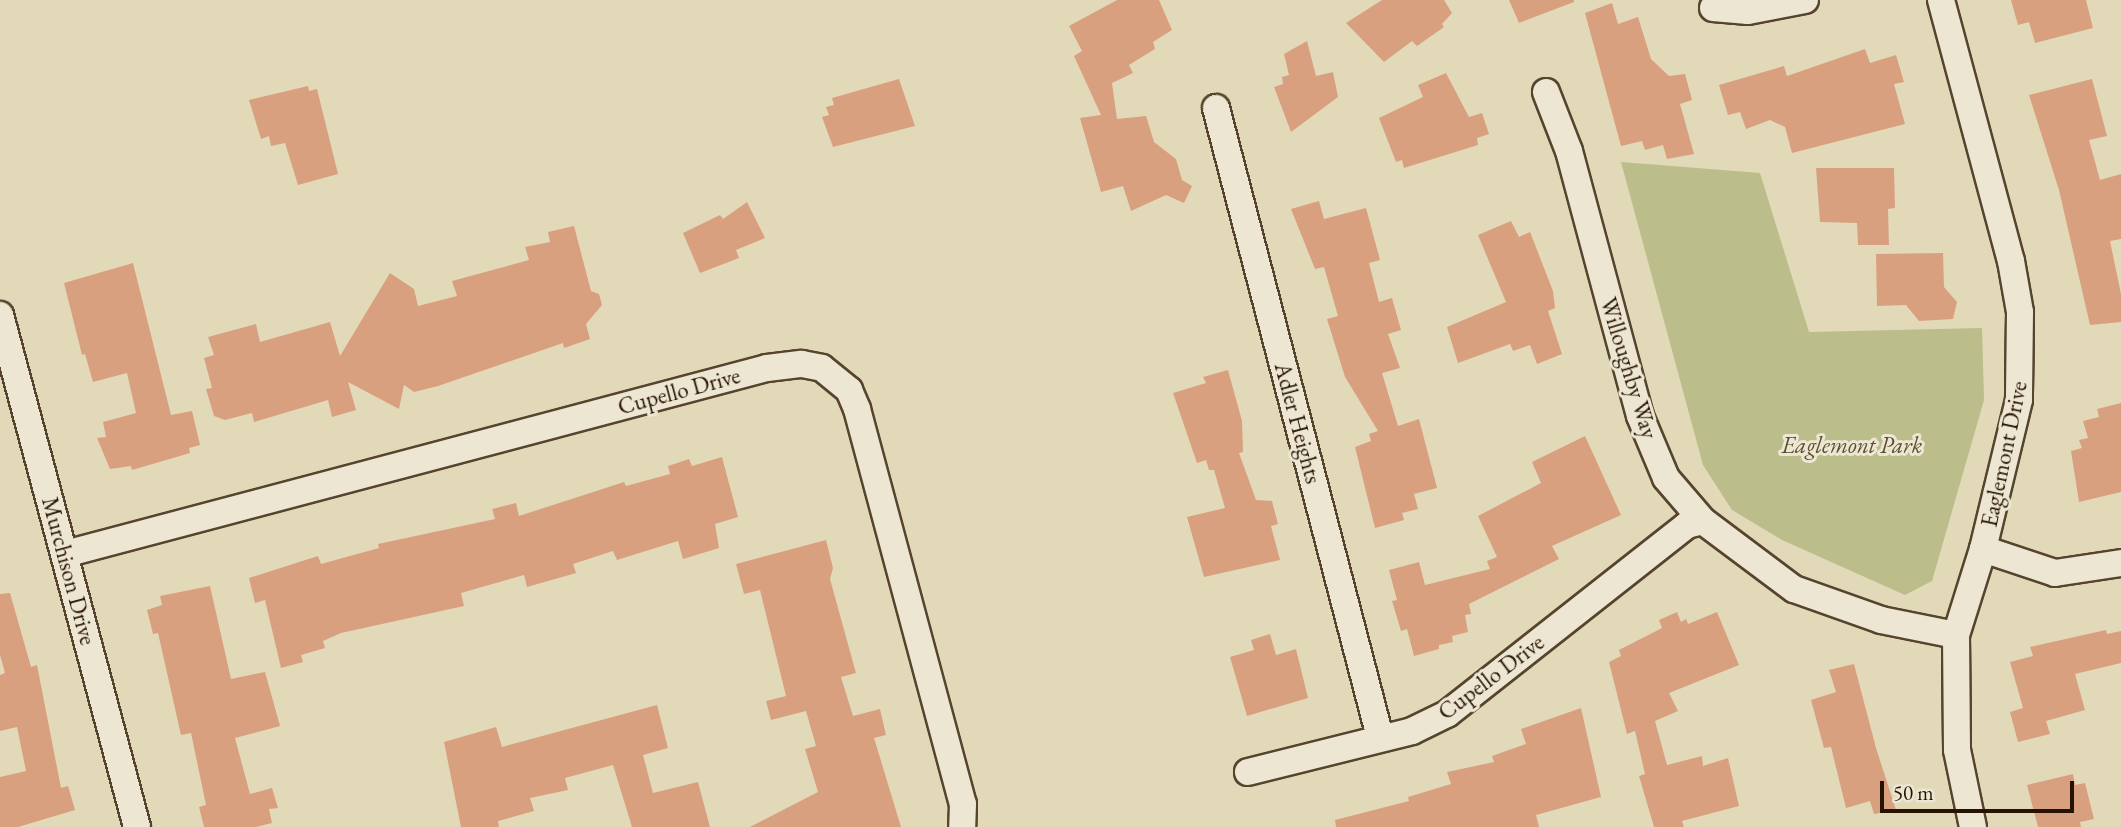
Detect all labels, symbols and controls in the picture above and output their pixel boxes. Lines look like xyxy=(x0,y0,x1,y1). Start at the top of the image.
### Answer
street label: Willoughby Way xyxy=(1594,294,1664,442)
street label: Adler Heights xyxy=(1269,360,1327,486)
street label: Cupello Drive xyxy=(615,361,743,421)
street label: Eaglemont Drive xyxy=(1975,379,2033,529)
park label: Eaglemont Park xyxy=(1782,431,1922,459)
street label: Murchison Drive xyxy=(36,494,102,648)
street label: Cupello Drive xyxy=(1433,628,1549,726)
scale bar xyxy=(1883,768,2077,812)
text: 50 m xyxy=(1893,779,1934,806)

